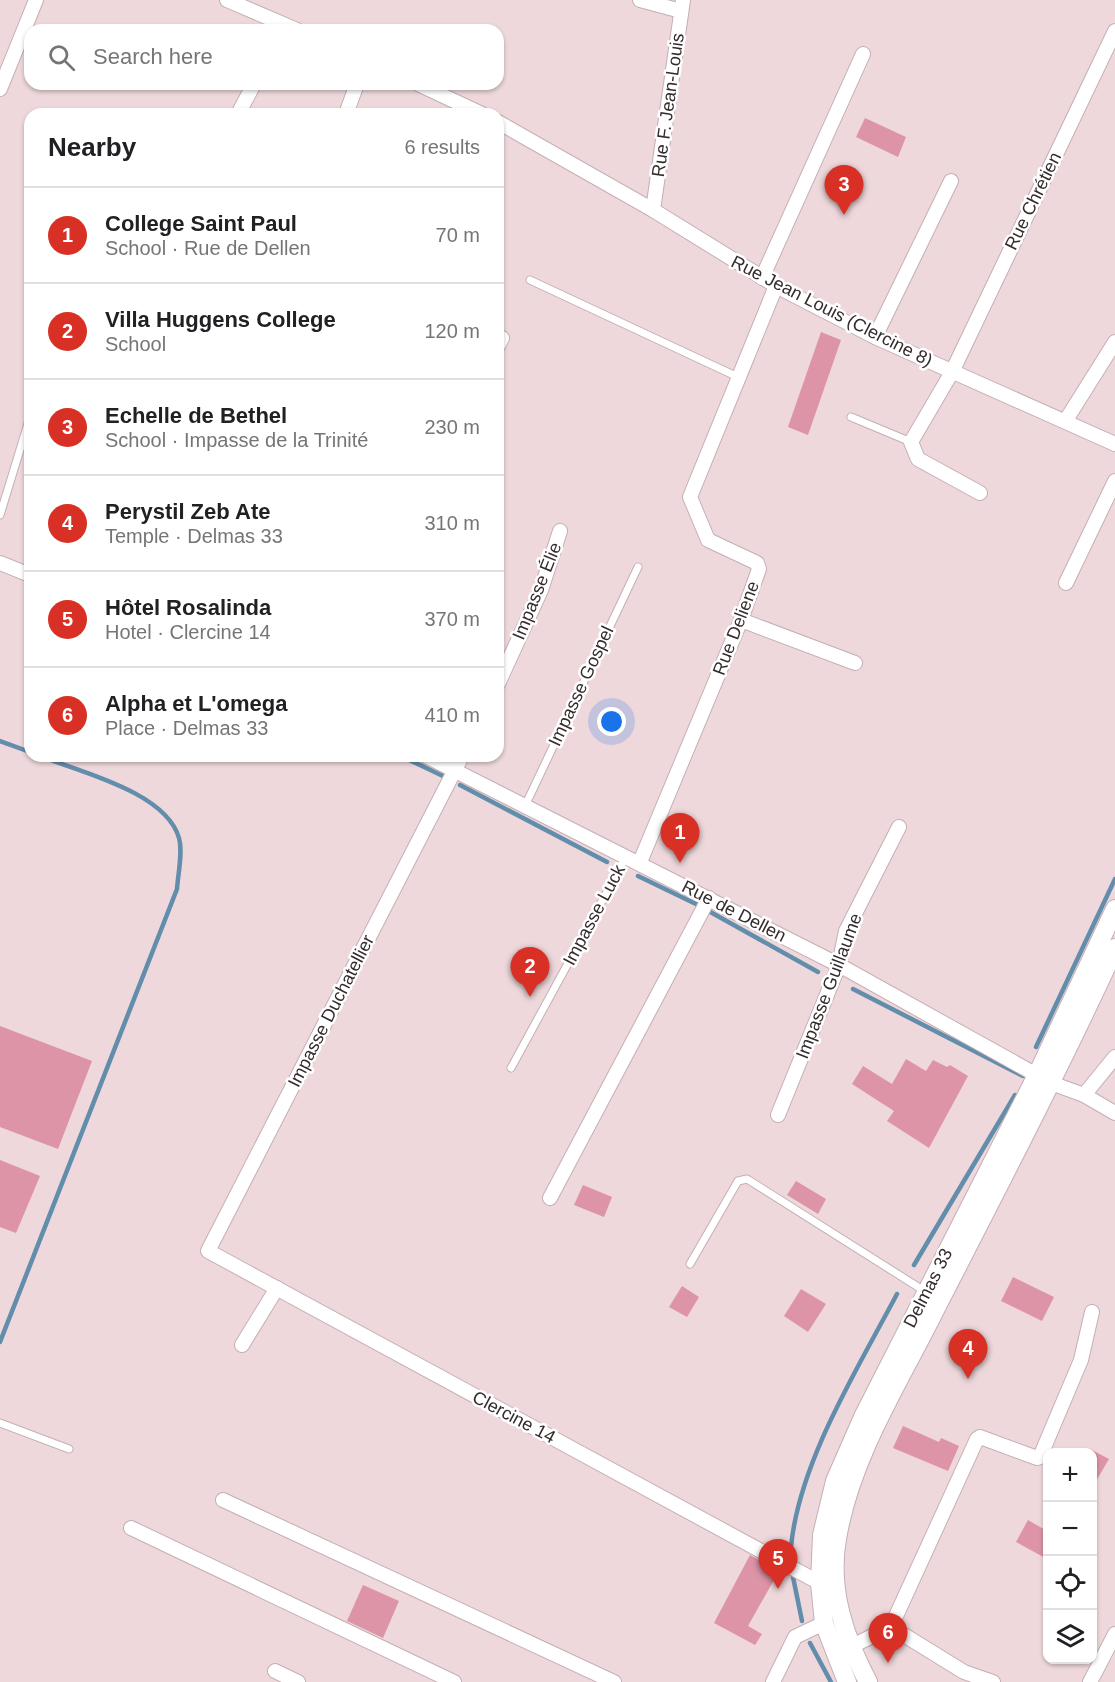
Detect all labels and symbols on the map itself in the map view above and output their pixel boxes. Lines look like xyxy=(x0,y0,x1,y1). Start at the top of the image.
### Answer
street label: Rue F. Jean-Louis xyxy=(648,32,688,178)
street label: Rue Chrétien xyxy=(1001,149,1065,253)
pin: 3 xyxy=(824,166,864,215)
street label: Rue Jean Louis (Clercine 8) xyxy=(728,251,936,371)
street label: Impasse Élie xyxy=(508,539,566,643)
street label: Rue Deliene xyxy=(709,578,763,678)
street label: Impasse Gospel xyxy=(544,623,618,749)
your location xyxy=(597,707,626,736)
pin: 1 xyxy=(660,814,700,863)
street label: Impasse Luck xyxy=(559,860,629,969)
street label: Rue de Dellen xyxy=(679,876,789,946)
street label: Impasse Guillaume xyxy=(792,910,866,1062)
street label: Impasse Duchatellier xyxy=(284,932,378,1090)
pin: 2 xyxy=(510,948,550,997)
street label: Delmas 33 xyxy=(900,1245,956,1331)
pin: 4 xyxy=(948,1330,988,1379)
street label: Clercine 14 xyxy=(469,1387,559,1447)
pin: 5 xyxy=(758,1540,798,1589)
pin: 6 xyxy=(868,1614,908,1663)

